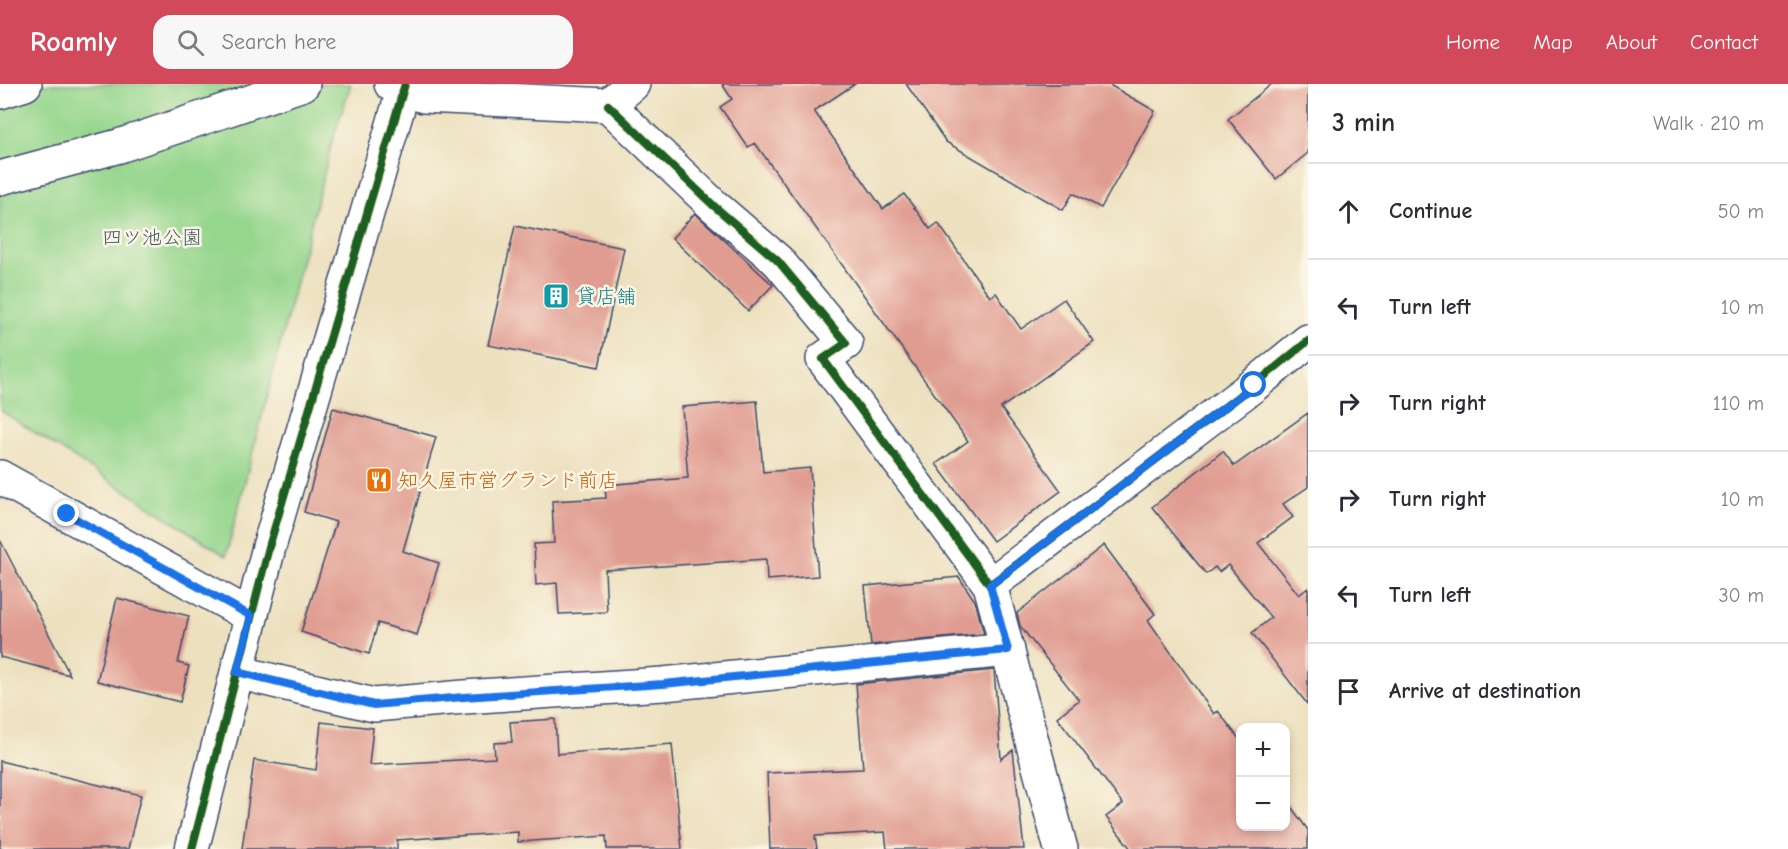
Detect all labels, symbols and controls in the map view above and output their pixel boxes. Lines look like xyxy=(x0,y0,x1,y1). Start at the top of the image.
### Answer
search box xyxy=(153,15,573,69)
text: Roamly xyxy=(30,26,117,58)
icon: search xyxy=(174,26,207,59)
text: Search here xyxy=(222,29,336,55)
text: Home xyxy=(1446,30,1500,54)
text: Map xyxy=(1533,30,1573,54)
text: About xyxy=(1606,30,1657,54)
text: Contact xyxy=(1690,30,1758,54)
text: 3 min xyxy=(1332,108,1395,138)
text: Walk · 210 m xyxy=(1653,112,1764,135)
icon: ahead xyxy=(1332,195,1365,228)
text: Continue xyxy=(1389,198,1472,224)
text: 50 m xyxy=(1718,200,1764,223)
park label: 四ツ池公園 xyxy=(102,226,202,249)
building icon: 貸店舗 xyxy=(541,281,571,311)
place label: 貸店舗 xyxy=(576,285,636,308)
icon: left xyxy=(1332,291,1365,324)
text: Turn left xyxy=(1389,294,1471,320)
text: 10 m xyxy=(1721,296,1764,319)
route start xyxy=(1240,371,1266,397)
icon: right xyxy=(1332,387,1365,420)
text: Turn right xyxy=(1389,390,1486,416)
text: 110 m xyxy=(1713,392,1764,415)
restaurant icon: 知久屋市営グランド前店 xyxy=(364,465,394,495)
place label: 知久屋市営グランド前店 xyxy=(398,469,618,492)
icon: right xyxy=(1332,483,1365,516)
text: Turn right xyxy=(1389,486,1486,512)
text: 10 m xyxy=(1721,488,1764,511)
route end xyxy=(53,500,79,526)
icon: left xyxy=(1332,579,1365,612)
text: Turn left xyxy=(1389,582,1471,608)
text: 30 m xyxy=(1718,584,1764,607)
icon: arrive xyxy=(1332,675,1365,708)
text: Arrive at destination xyxy=(1389,678,1581,704)
map controls xyxy=(1236,723,1290,831)
button: + xyxy=(1236,723,1290,777)
button: − xyxy=(1236,777,1290,831)

